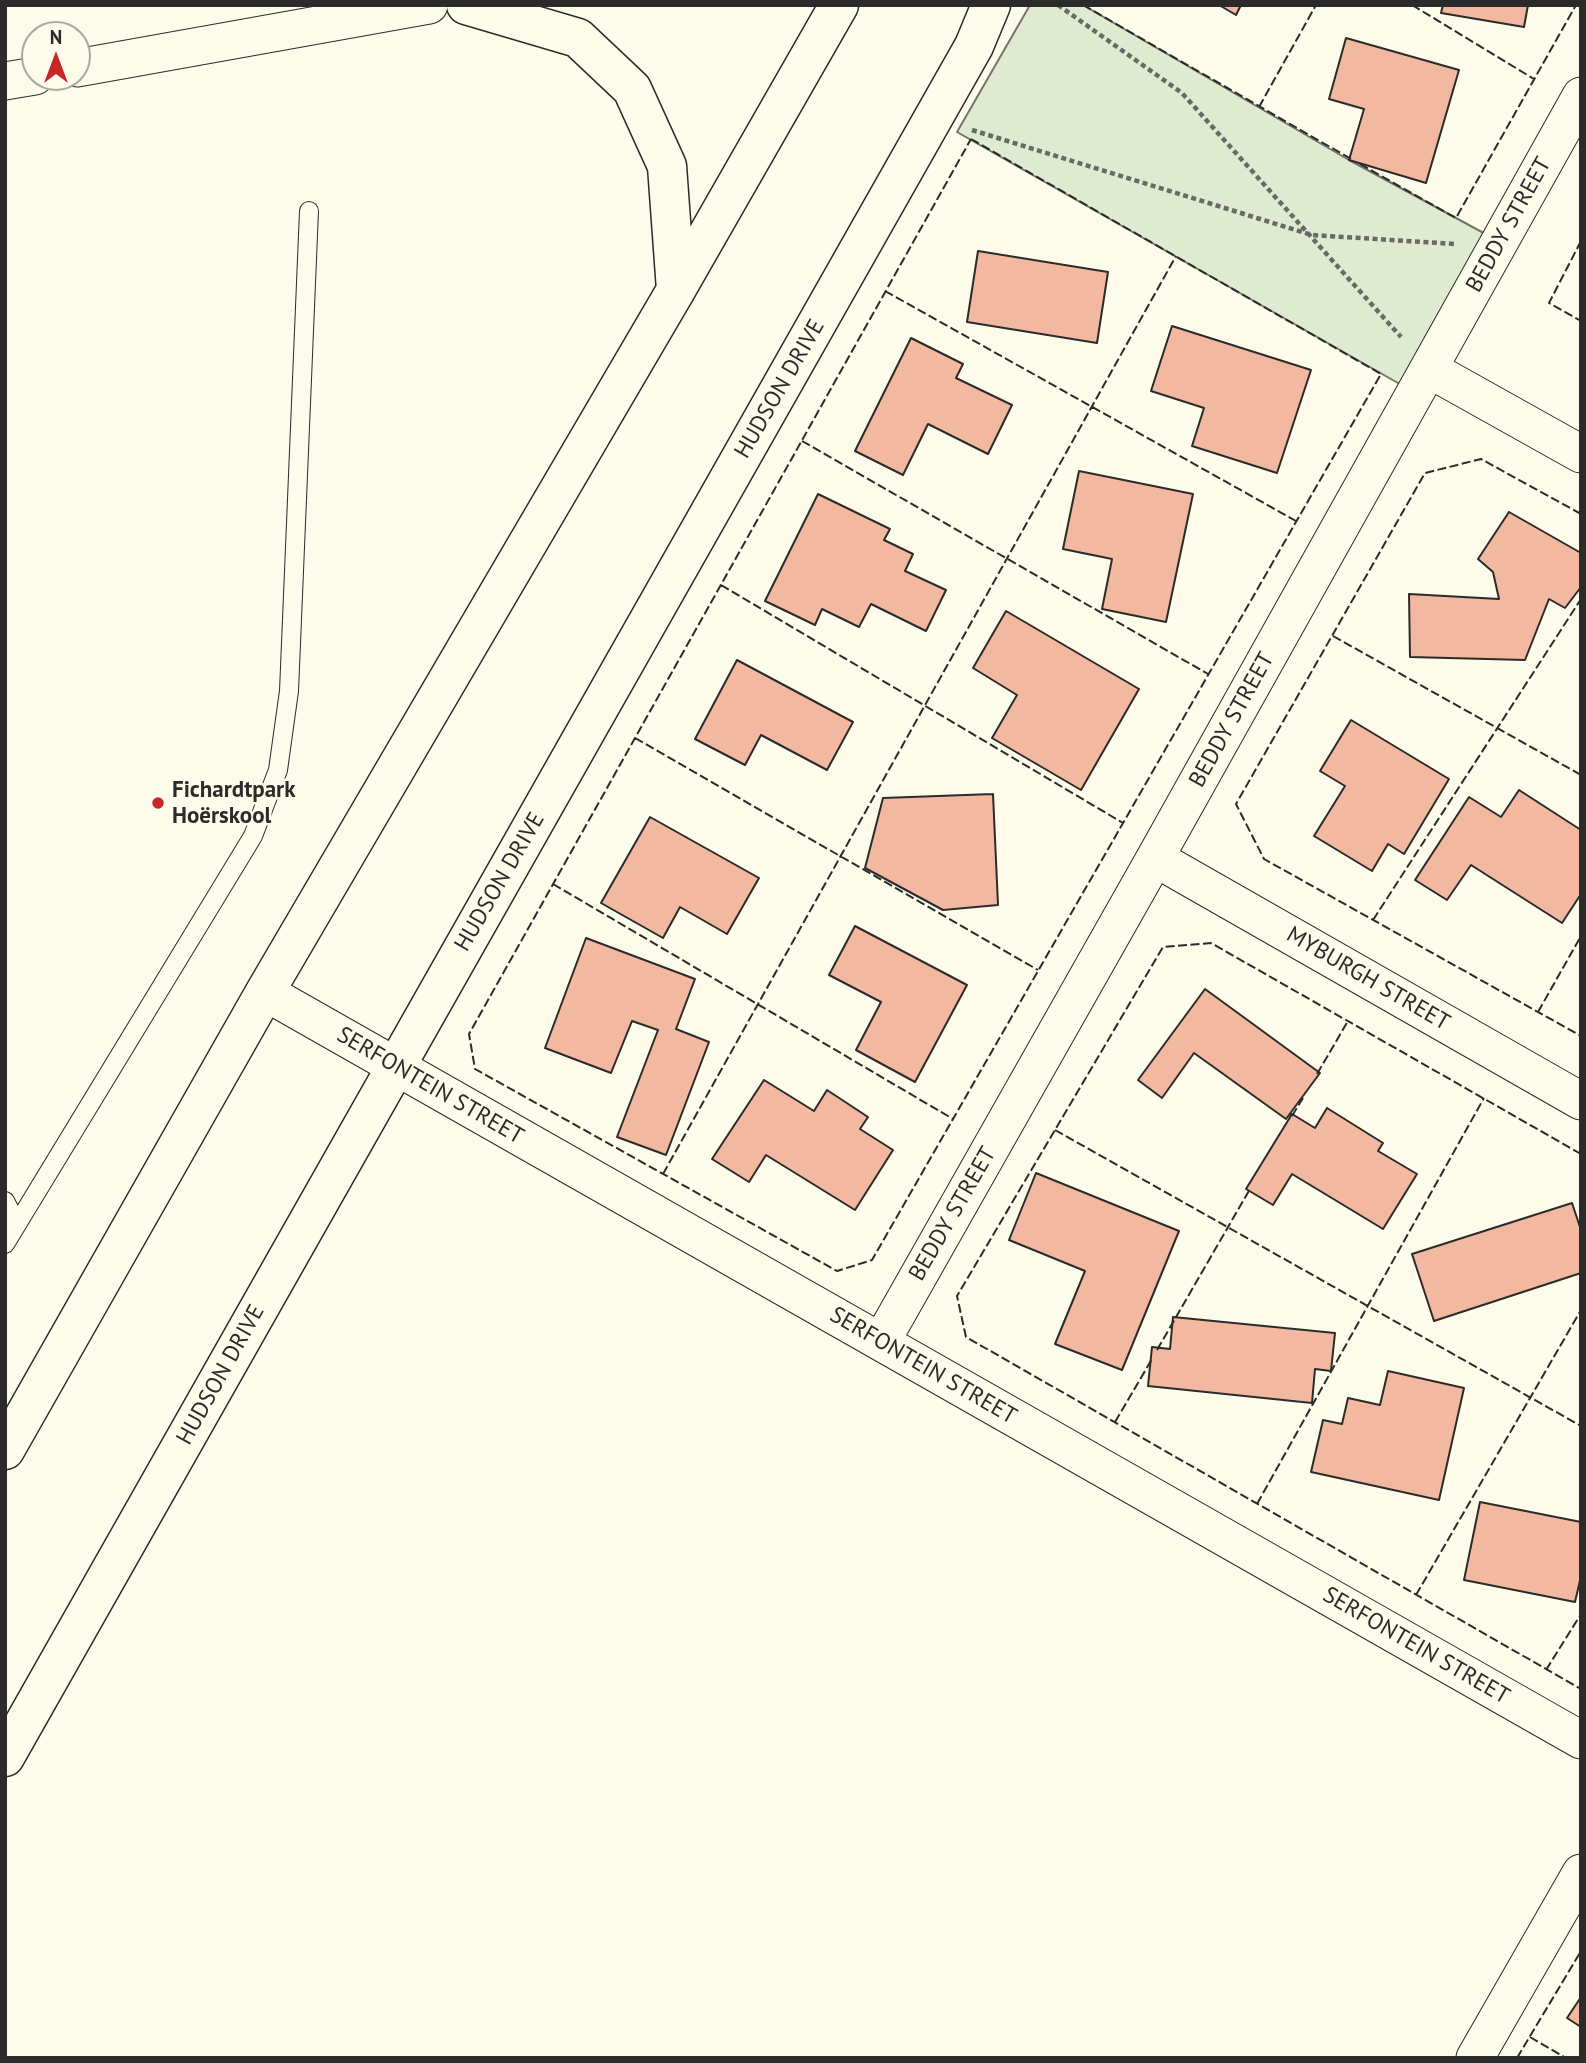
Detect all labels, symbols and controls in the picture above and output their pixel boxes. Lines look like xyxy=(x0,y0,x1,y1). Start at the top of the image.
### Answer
north arrow xyxy=(21,21,91,91)
text: N xyxy=(50,25,62,49)
street label: BEDDY STREET xyxy=(1461,153,1557,297)
street label: HUDSON DRIVE xyxy=(729,315,831,463)
street label: BEDDY STREET xyxy=(1184,648,1280,792)
place label: Fichardtpark Hoërskool xyxy=(172,776,295,830)
marker: Fichardtpark Hoërskool xyxy=(150,795,166,811)
street label: HUDSON DRIVE xyxy=(449,808,551,956)
street label: MYBURGH STREET xyxy=(1281,921,1455,1037)
street label: SERFONTEIN STREET xyxy=(332,1021,528,1151)
street label: BEDDY STREET xyxy=(904,1142,1002,1286)
street label: HUDSON DRIVE xyxy=(171,1300,271,1450)
street label: SERFONTEIN STREET xyxy=(825,1301,1021,1431)
street label: SERFONTEIN STREET xyxy=(1318,1581,1514,1711)

